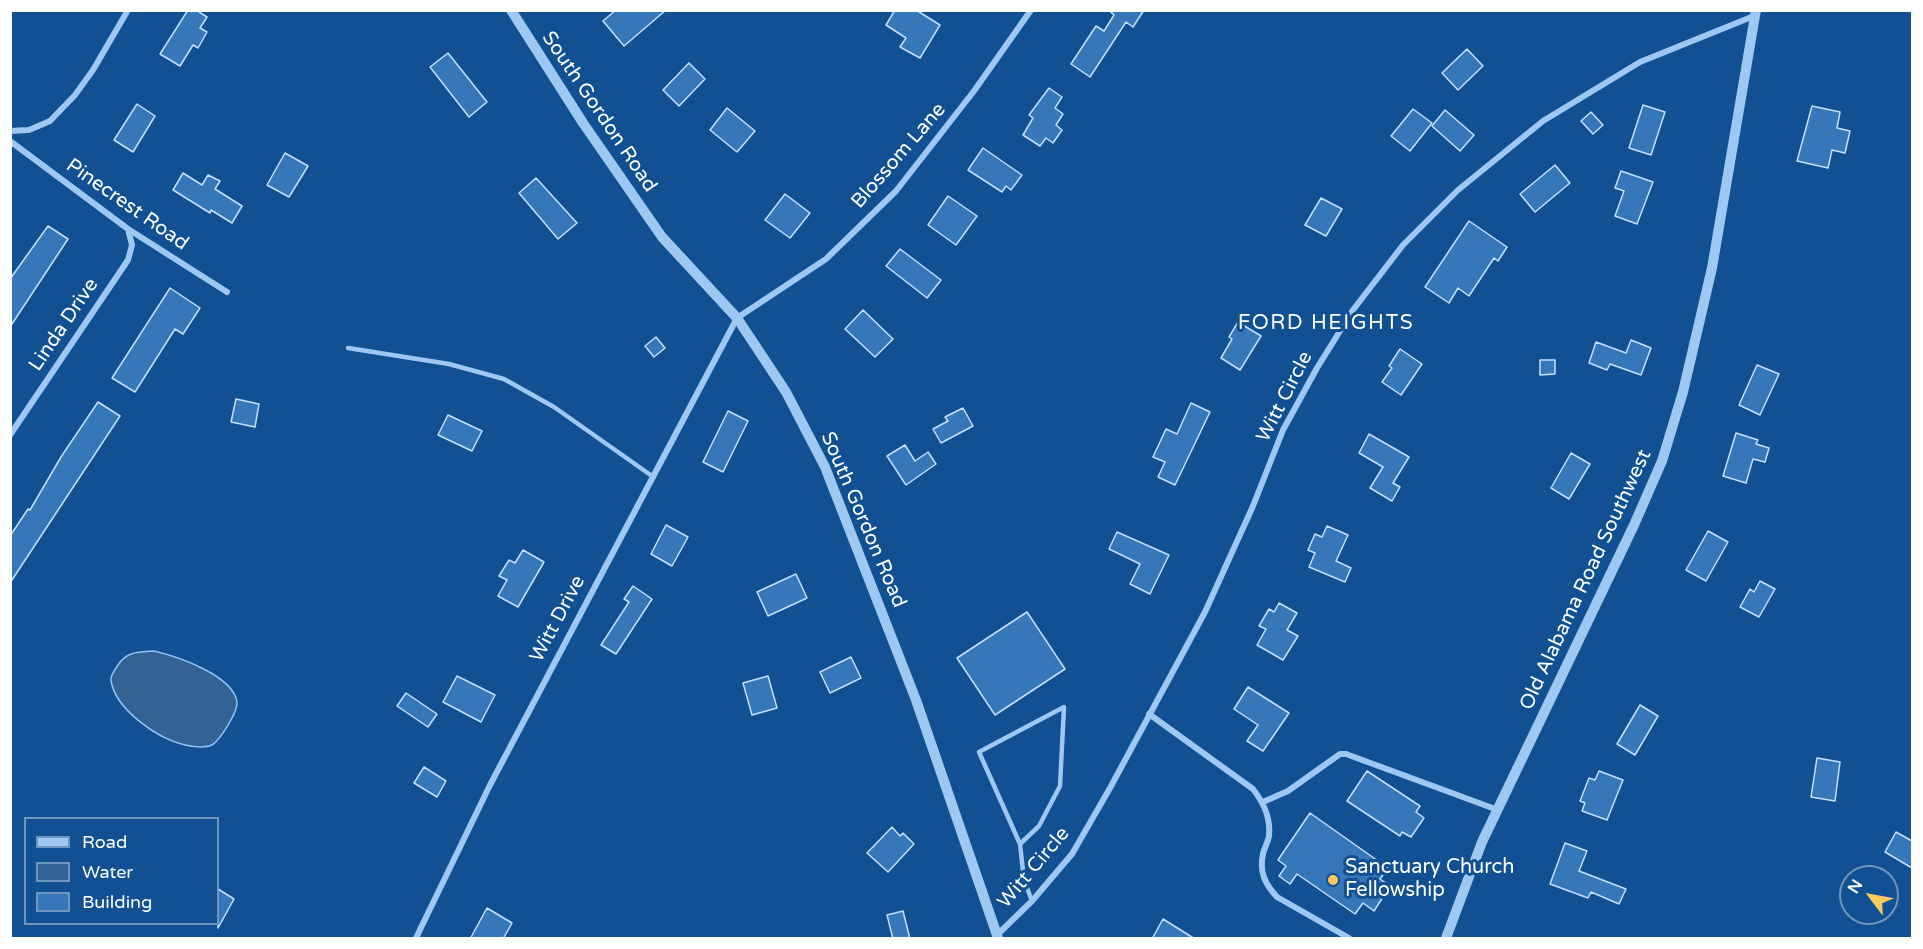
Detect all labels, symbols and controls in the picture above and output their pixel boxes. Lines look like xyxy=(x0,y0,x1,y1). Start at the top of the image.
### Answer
street label: South Gordon Road xyxy=(536,27,662,197)
street label: Blossom Lane xyxy=(847,98,951,214)
street label: Pinecrest Road xyxy=(61,154,193,256)
street label: Linda Drive xyxy=(24,274,104,376)
district label: FORD HEIGHTS xyxy=(1238,310,1414,336)
street label: Witt Circle xyxy=(1252,348,1318,446)
street label: South Gordon Road xyxy=(815,428,911,612)
street label: Old Alabama Road Southwest xyxy=(1515,446,1657,714)
street label: Witt Drive xyxy=(525,572,591,666)
legend xyxy=(24,817,219,925)
street label: Witt Circle xyxy=(993,822,1075,914)
text: Road xyxy=(82,831,127,853)
place label: Sanctuary Church Fellowship xyxy=(1345,856,1514,903)
text: Water xyxy=(82,861,133,883)
north arrow xyxy=(1839,865,1899,925)
marker: Sanctuary Church Fellowship xyxy=(1326,873,1340,887)
text: N xyxy=(1844,876,1867,897)
text: Building xyxy=(82,891,152,913)

